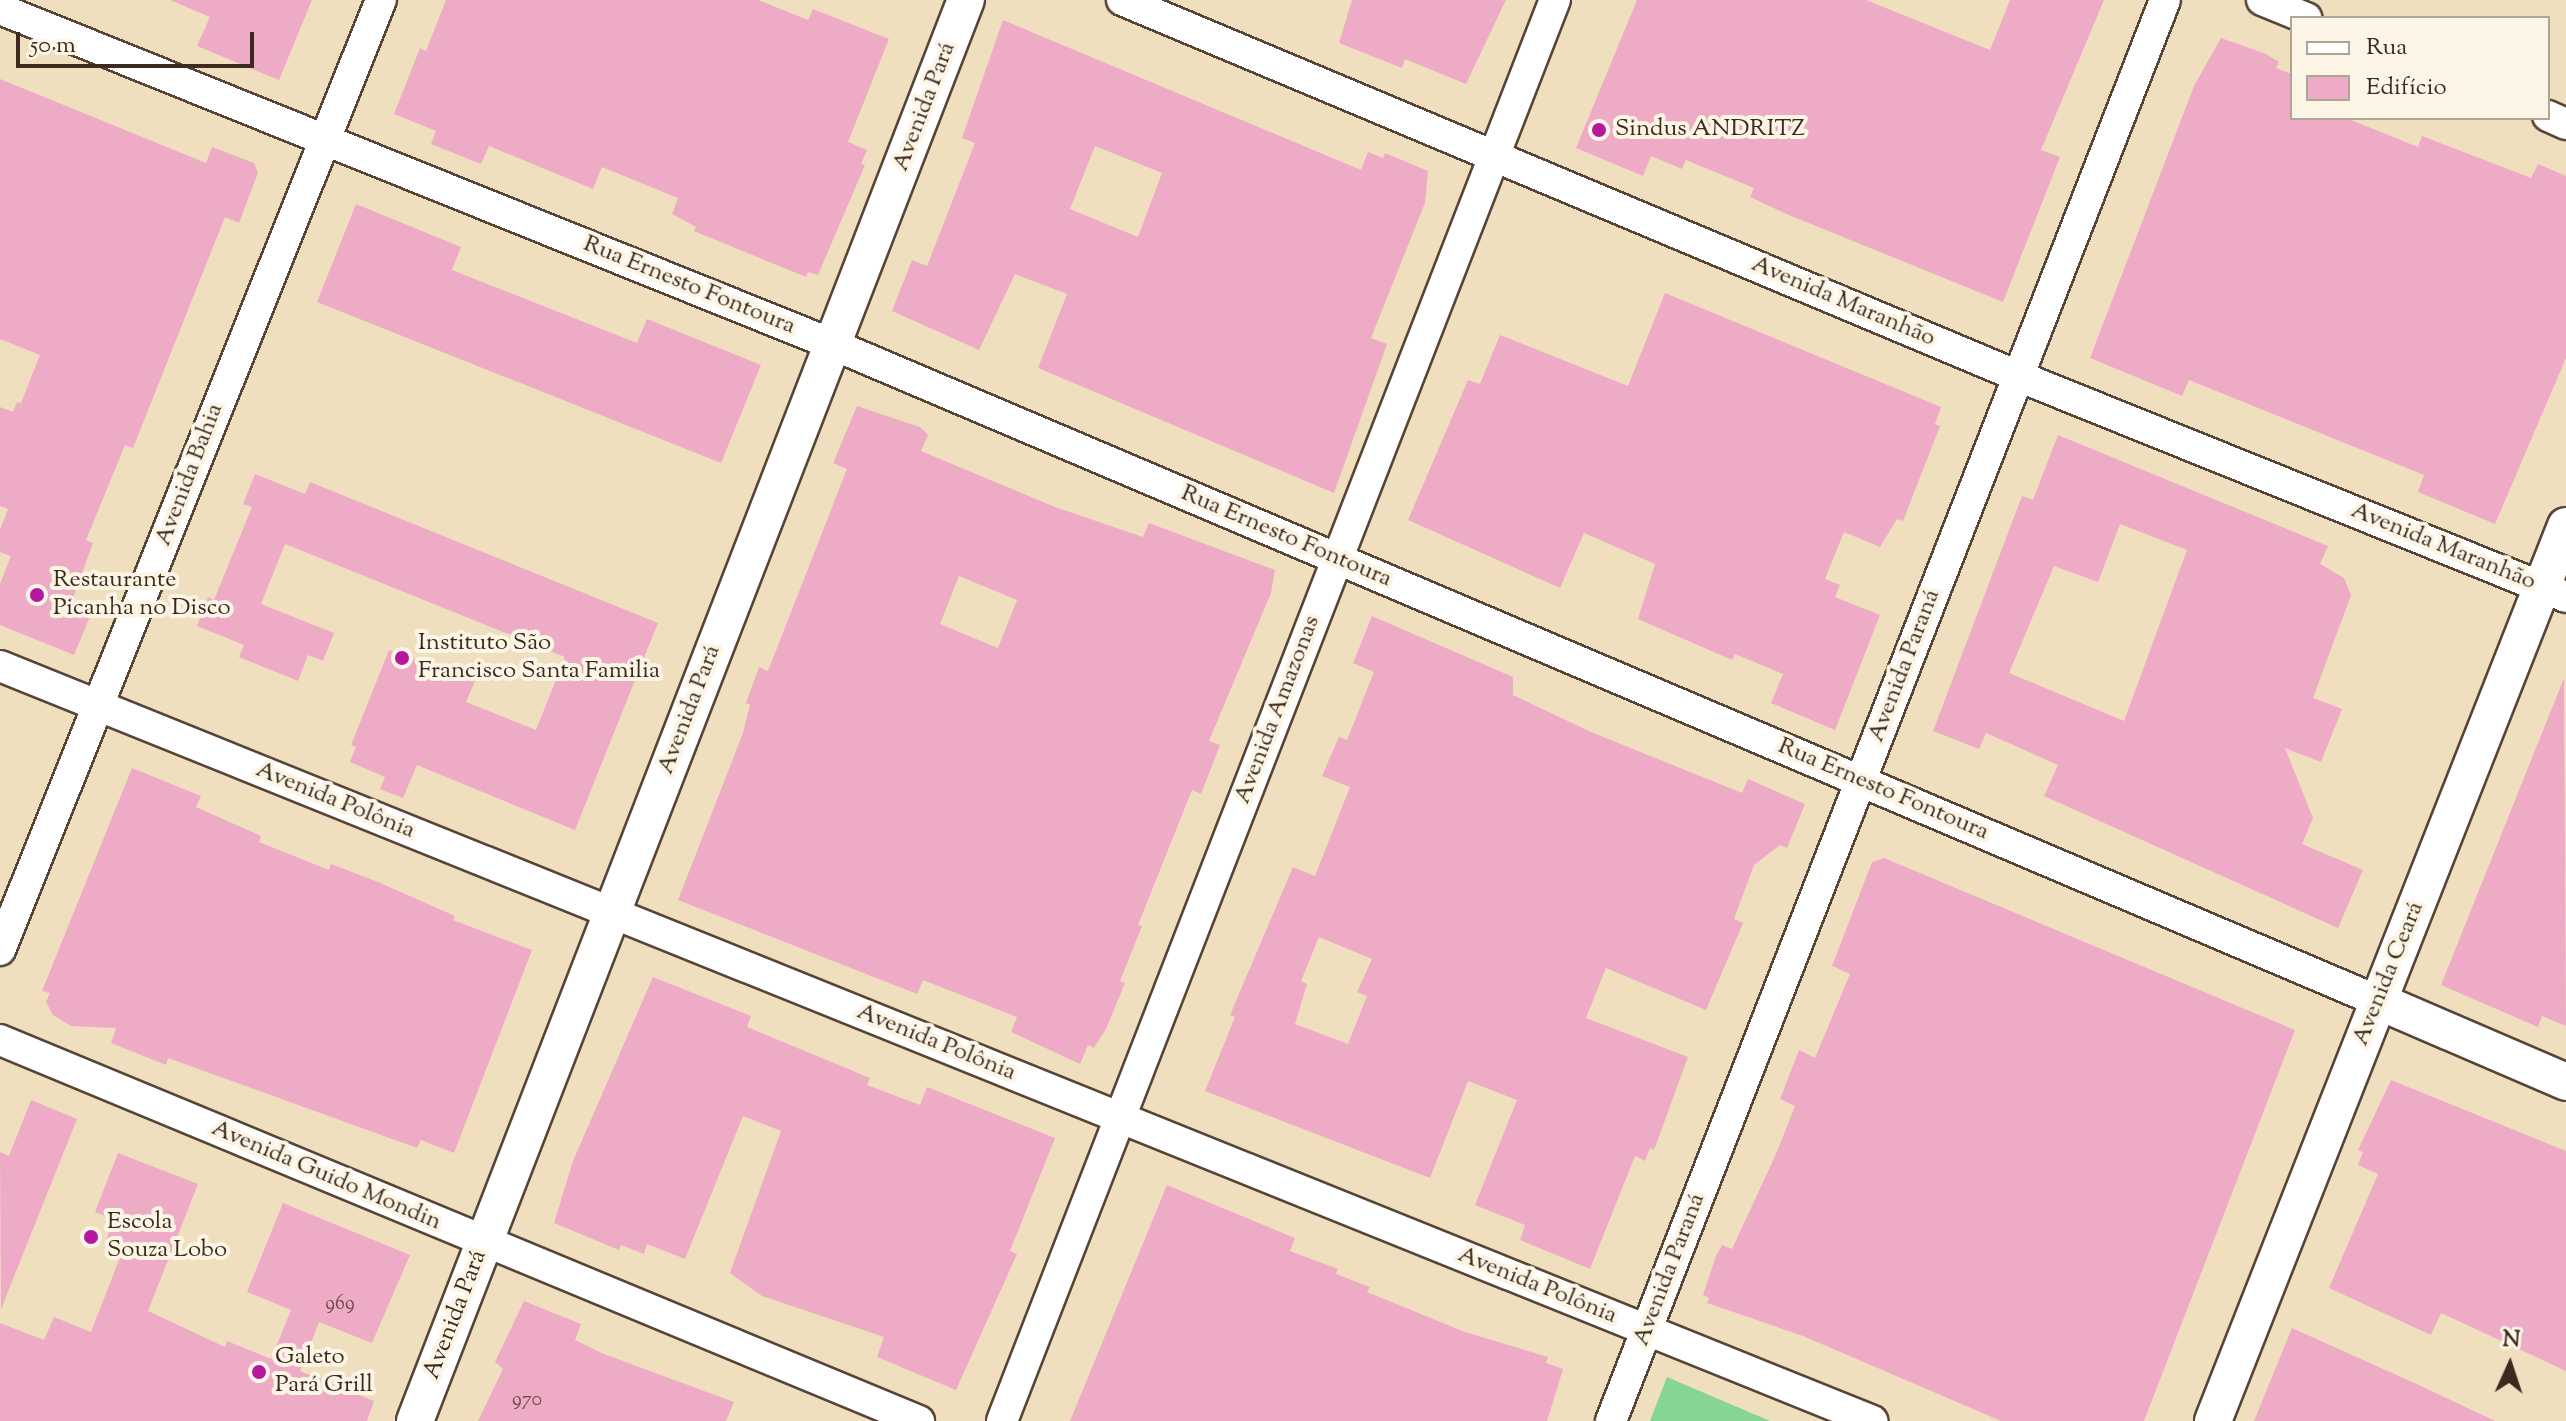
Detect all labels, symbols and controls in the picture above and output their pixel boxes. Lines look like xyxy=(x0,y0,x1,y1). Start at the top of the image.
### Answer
scale bar xyxy=(20,16,258,66)
legend xyxy=(2290,16,2550,120)
text: 50 m xyxy=(30,29,76,63)
text: Rua xyxy=(2366,31,2407,65)
street label: Avenida Pará xyxy=(887,38,963,176)
text: Edifício xyxy=(2366,71,2447,105)
place label: Sindus ANDRITZ xyxy=(1615,116,1805,144)
marker: Sindus ANDRITZ xyxy=(1590,121,1608,139)
street label: Rua Ernesto Fontoura xyxy=(579,230,799,342)
street label: Avenida Maranhão xyxy=(1747,250,1939,354)
street label: Avenida Bahia xyxy=(150,400,230,550)
street label: Rua Ernesto Fontoura xyxy=(1176,480,1396,594)
street label: Avenida Maranhão xyxy=(2346,497,2540,597)
place label: Restaurante Picanha no Disco xyxy=(53,567,231,623)
marker: Restaurante Picanha no Disco xyxy=(28,586,46,604)
street label: Avenida Paraná xyxy=(1863,586,1947,746)
street label: Avenida Amazonas xyxy=(1229,612,1327,808)
place label: Instituto São Francisco Santa Familia xyxy=(418,630,660,686)
street label: Avenida Pará xyxy=(652,641,728,779)
marker: Instituto São Francisco Santa Familia xyxy=(393,649,411,667)
street label: Rua Ernesto Fontoura xyxy=(1773,733,1993,847)
street label: Avenida Polônia xyxy=(251,756,419,846)
street label: Avenida Ceará xyxy=(2347,898,2431,1050)
street label: Avenida Polônia xyxy=(852,998,1020,1088)
street label: Avenida Guido Mondin xyxy=(207,1115,445,1237)
street label: Avenida Paraná xyxy=(1628,1190,1712,1350)
place label: Escola Souza Lobo xyxy=(107,1209,227,1265)
marker: Escola Souza Lobo xyxy=(82,1228,100,1246)
street label: Avenida Polônia xyxy=(1453,1241,1621,1331)
street label: Avenida Pará xyxy=(418,1246,494,1384)
house number: 969 xyxy=(325,1292,355,1316)
north arrow xyxy=(2470,1325,2550,1405)
text: N xyxy=(2502,1325,2521,1357)
place label: Galeto Pará Grill xyxy=(275,1344,373,1400)
marker: Galeto Pará Grill xyxy=(250,1363,268,1381)
house number: 970 xyxy=(512,1388,542,1412)

